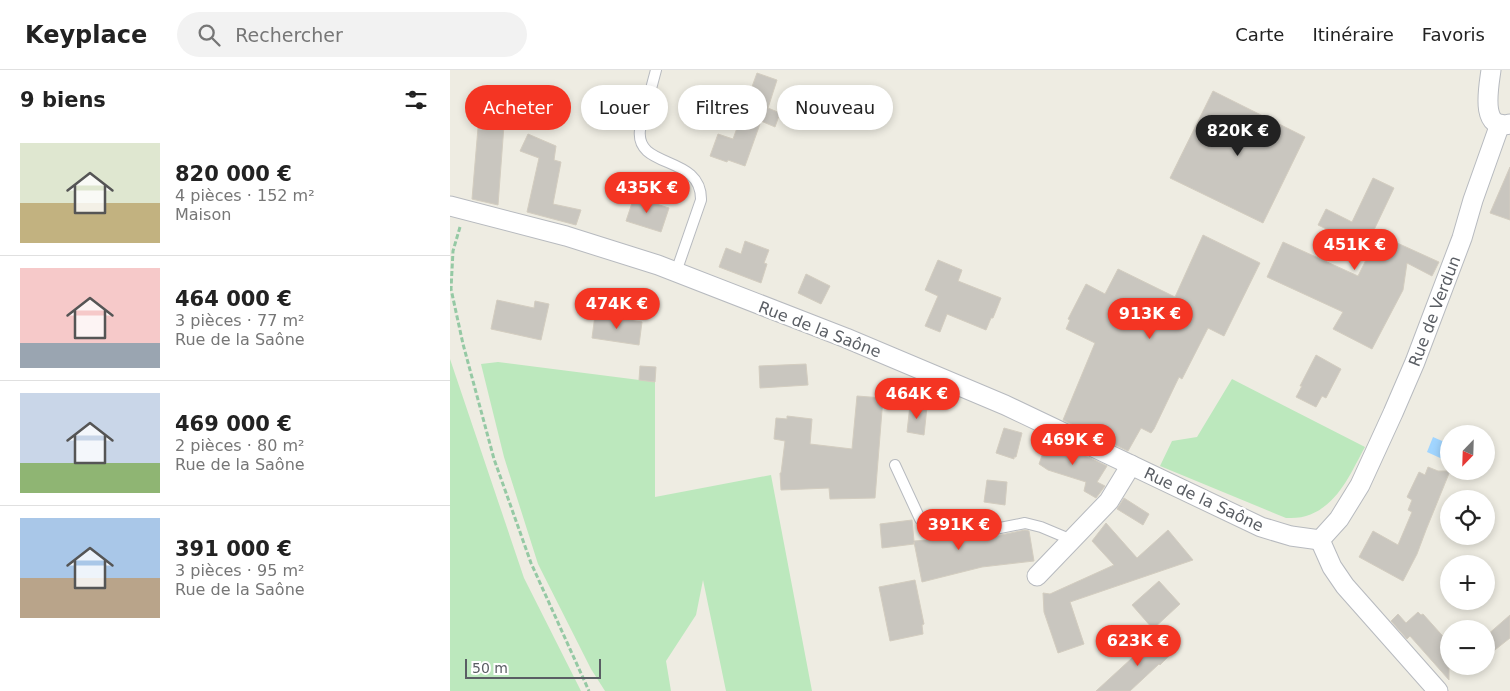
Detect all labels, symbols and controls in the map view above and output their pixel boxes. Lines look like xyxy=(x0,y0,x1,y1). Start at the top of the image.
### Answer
search box xyxy=(177,12,527,57)
text: Keyplace xyxy=(25,21,147,49)
icon: search xyxy=(195,21,223,49)
text: Rechercher xyxy=(235,24,343,46)
text: Carte xyxy=(1235,24,1284,45)
text: Itinéraire xyxy=(1312,24,1394,45)
text: Favoris xyxy=(1422,24,1485,45)
chip: Acheter xyxy=(465,85,571,130)
chip: Louer xyxy=(581,85,668,130)
chip: Filtres xyxy=(678,85,767,130)
chip: Nouveau xyxy=(777,85,893,130)
icon: filters xyxy=(402,86,430,114)
text: 9 biens xyxy=(20,88,106,112)
pin: 820K € xyxy=(1197,114,1279,157)
text: 820K € xyxy=(1207,121,1269,140)
text: 820 000 € xyxy=(175,162,292,186)
icon: home xyxy=(60,163,120,223)
pin: 435K € xyxy=(606,172,688,214)
text: 435K € xyxy=(616,178,678,197)
text: 4 pièces · 152 m² xyxy=(175,186,315,205)
text: Maison xyxy=(175,205,231,224)
pin: 451K € xyxy=(1314,228,1396,271)
text: 451K € xyxy=(1324,235,1386,254)
street label: Rue de Verdun xyxy=(1405,253,1464,369)
text: 464 000 € xyxy=(175,287,292,311)
icon: home xyxy=(60,288,120,348)
pin: 474K € xyxy=(576,288,658,330)
text: 474K € xyxy=(586,294,648,313)
street label: Rue de la Saône xyxy=(756,297,884,362)
pin: 913K € xyxy=(1109,298,1191,340)
text: 913K € xyxy=(1119,304,1181,323)
text: 3 pièces · 77 m² xyxy=(175,311,304,330)
text: Rue de la Saône xyxy=(175,330,305,349)
pin: 464K € xyxy=(876,378,958,420)
text: 464K € xyxy=(886,384,948,403)
text: 469 000 € xyxy=(175,412,292,436)
icon: home xyxy=(60,413,120,473)
pin: 469K € xyxy=(1032,424,1114,466)
north arrow xyxy=(1440,425,1495,480)
map controls xyxy=(1440,425,1495,675)
text: 469K € xyxy=(1042,430,1104,449)
text: 2 pièces · 80 m² xyxy=(175,436,304,455)
text: Rue de la Saône xyxy=(175,455,305,474)
street label: Rue de la Saône xyxy=(1141,463,1267,535)
button: locate xyxy=(1440,490,1495,545)
pin: 391K € xyxy=(918,508,1000,551)
text: 391K € xyxy=(928,515,990,534)
text: 391 000 € xyxy=(175,537,292,561)
icon: home xyxy=(60,538,120,598)
button: + xyxy=(1440,555,1495,610)
text: 3 pièces · 95 m² xyxy=(175,561,304,580)
text: Rue de la Saône xyxy=(175,580,305,599)
button: − xyxy=(1440,620,1495,675)
pin: 623K € xyxy=(1097,624,1179,667)
text: 623K € xyxy=(1107,631,1169,650)
scale bar xyxy=(465,656,601,679)
text: 50 m xyxy=(472,660,508,676)

